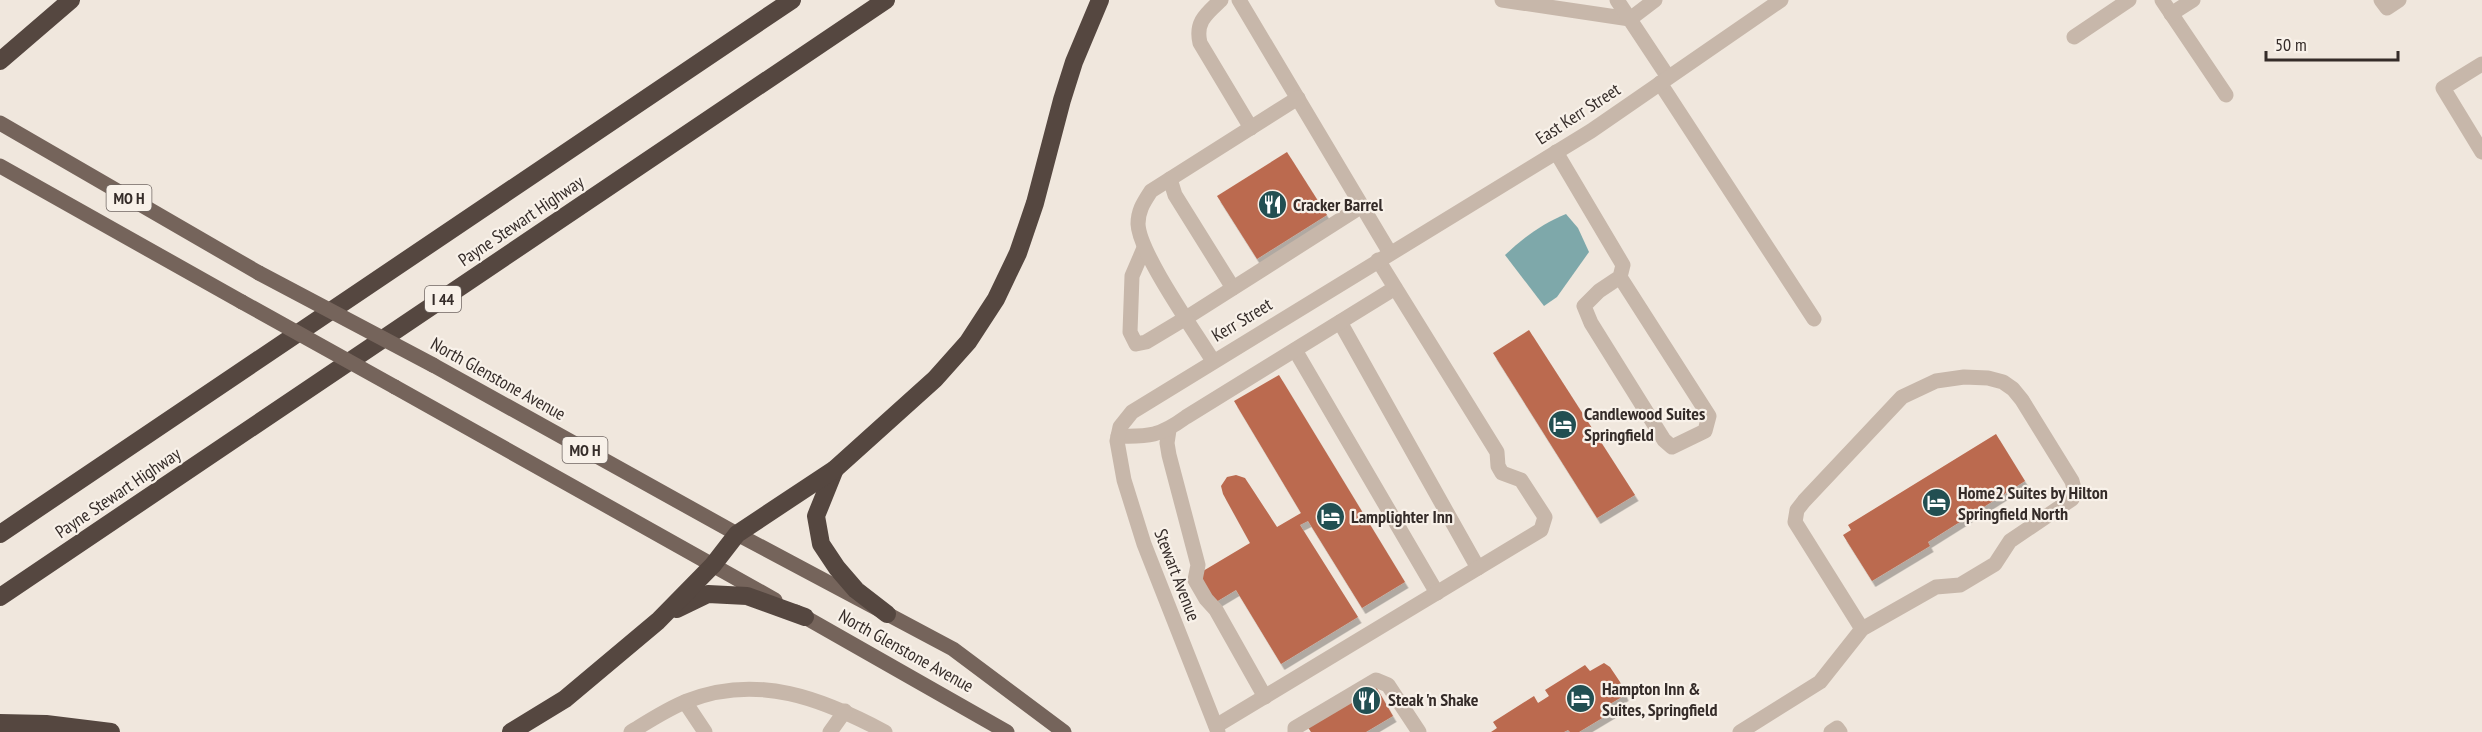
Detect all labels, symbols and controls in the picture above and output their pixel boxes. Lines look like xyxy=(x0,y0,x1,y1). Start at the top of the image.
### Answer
scale bar xyxy=(2266,24,2398,62)
text: 50 m xyxy=(2275,33,2307,56)
street label: East Kerr Street xyxy=(1531,78,1624,149)
street label: Payne Stewart Highway xyxy=(454,170,588,271)
road number: MO H xyxy=(106,185,152,211)
restaurant icon: Cracker Barrel xyxy=(1256,189,1288,221)
place label: Cracker Barrel xyxy=(1293,193,1383,216)
road number: I 44 xyxy=(425,286,461,312)
street label: Kerr Street xyxy=(1207,293,1276,347)
street label: North Glenstone Avenue xyxy=(427,332,570,425)
place label: Candlewood Suites Springfield xyxy=(1584,402,1705,446)
hotel icon: Candlewood Suites Springfield xyxy=(1547,408,1579,440)
road number: MO H xyxy=(562,437,608,463)
street label: Payne Stewart Highway xyxy=(51,442,185,543)
place label: Home2 Suites by Hilton Springfield North xyxy=(1958,481,2108,525)
hotel icon: Home2 Suites by Hilton Springfield North xyxy=(1921,487,1953,519)
hotel icon: Lamplighter Inn xyxy=(1314,501,1346,533)
place label: Lamplighter Inn xyxy=(1351,505,1453,528)
street label: Stewart Avenue xyxy=(1149,526,1206,624)
street label: North Glenstone Avenue xyxy=(835,604,978,697)
place label: Hampton Inn & Suites, Springfield xyxy=(1602,677,1717,721)
hotel icon: Hampton Inn & Suites, Springfield xyxy=(1565,683,1597,715)
restaurant icon: Steak 'n Shake xyxy=(1351,684,1383,716)
place label: Steak 'n Shake xyxy=(1388,688,1479,711)

